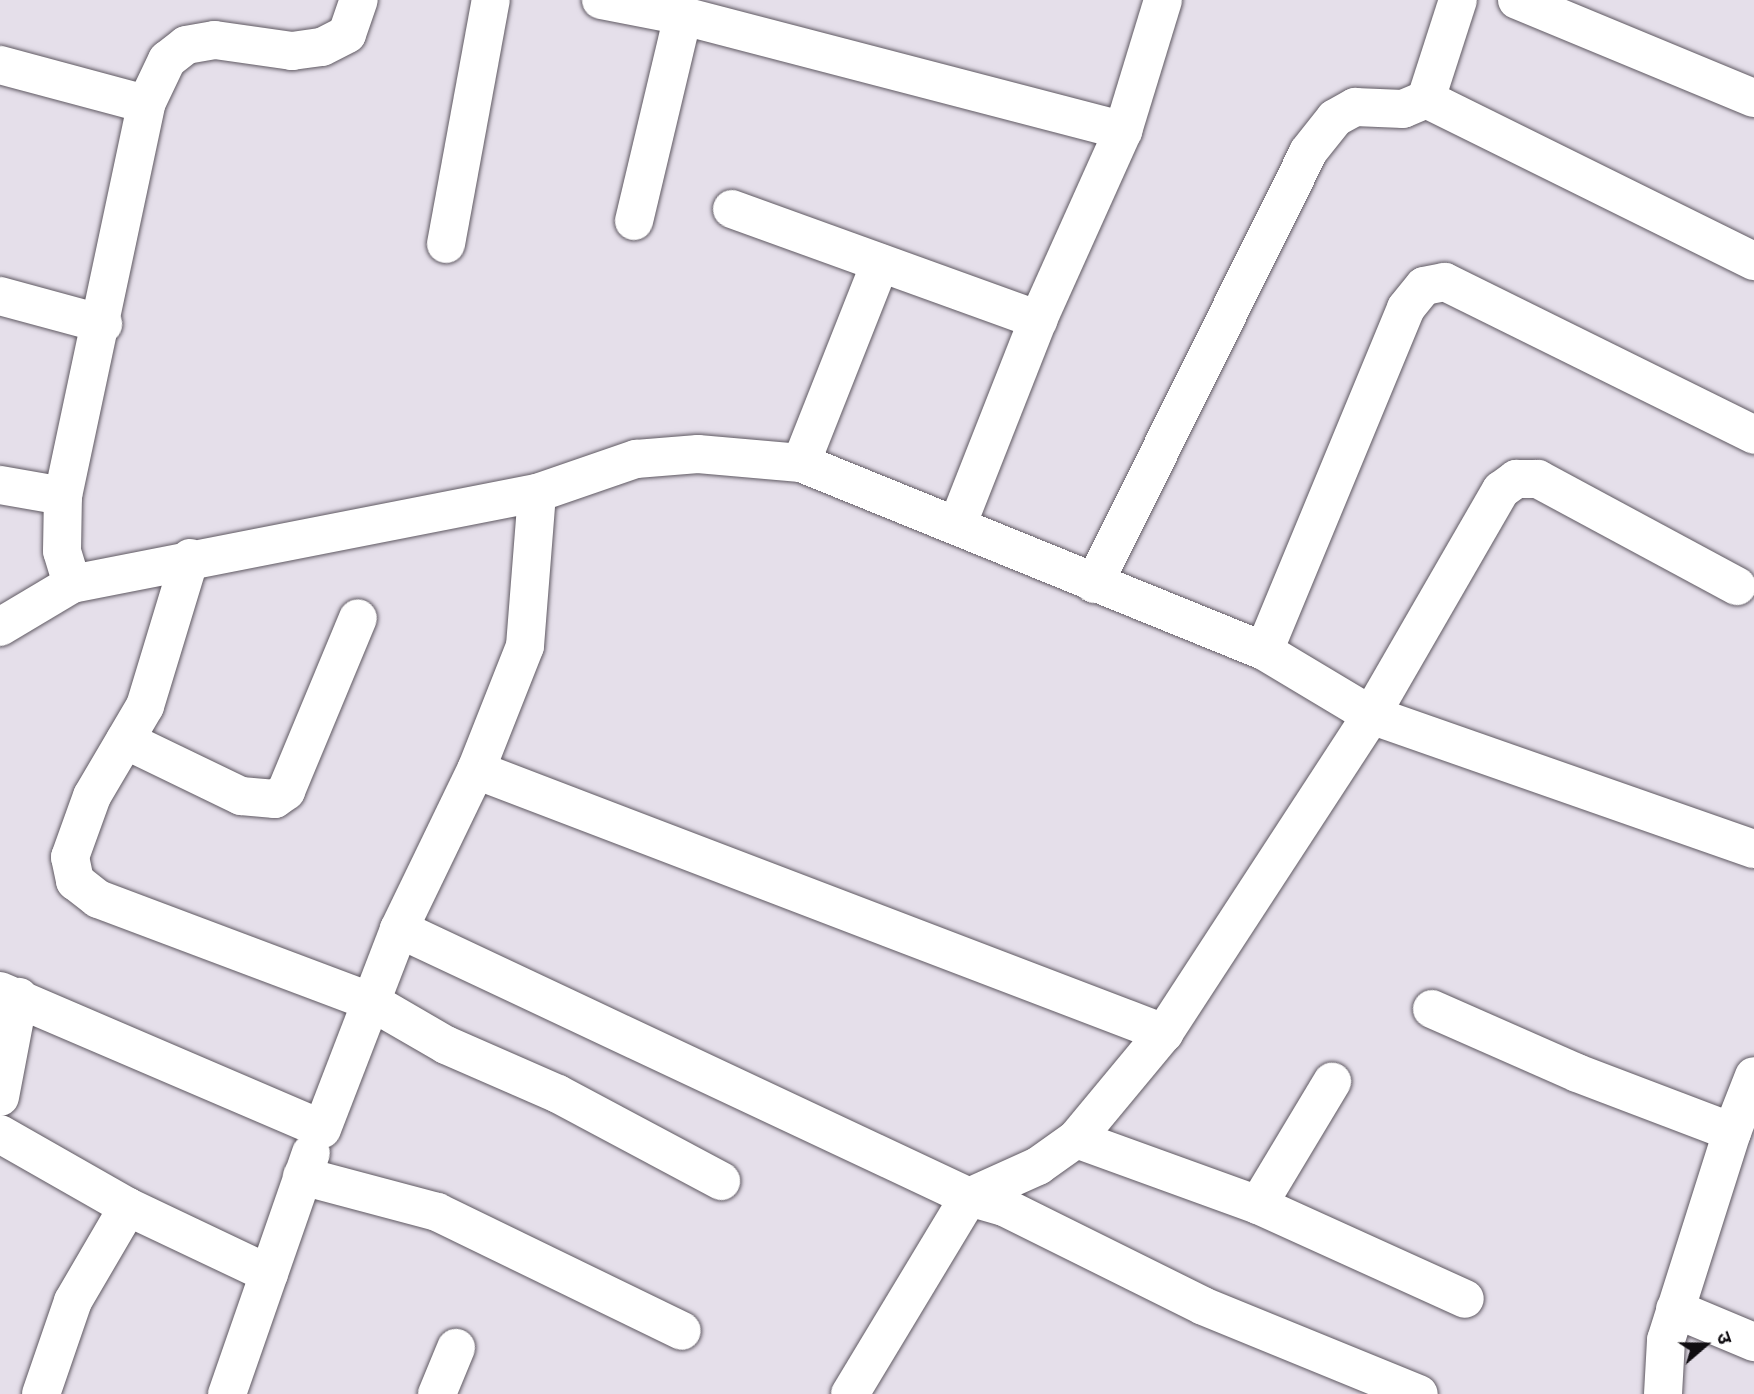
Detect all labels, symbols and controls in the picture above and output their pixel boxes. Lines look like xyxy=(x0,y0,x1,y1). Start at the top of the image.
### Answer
north arrow xyxy=(1670,1310,1740,1380)
text: उ xyxy=(1712,1329,1737,1347)

